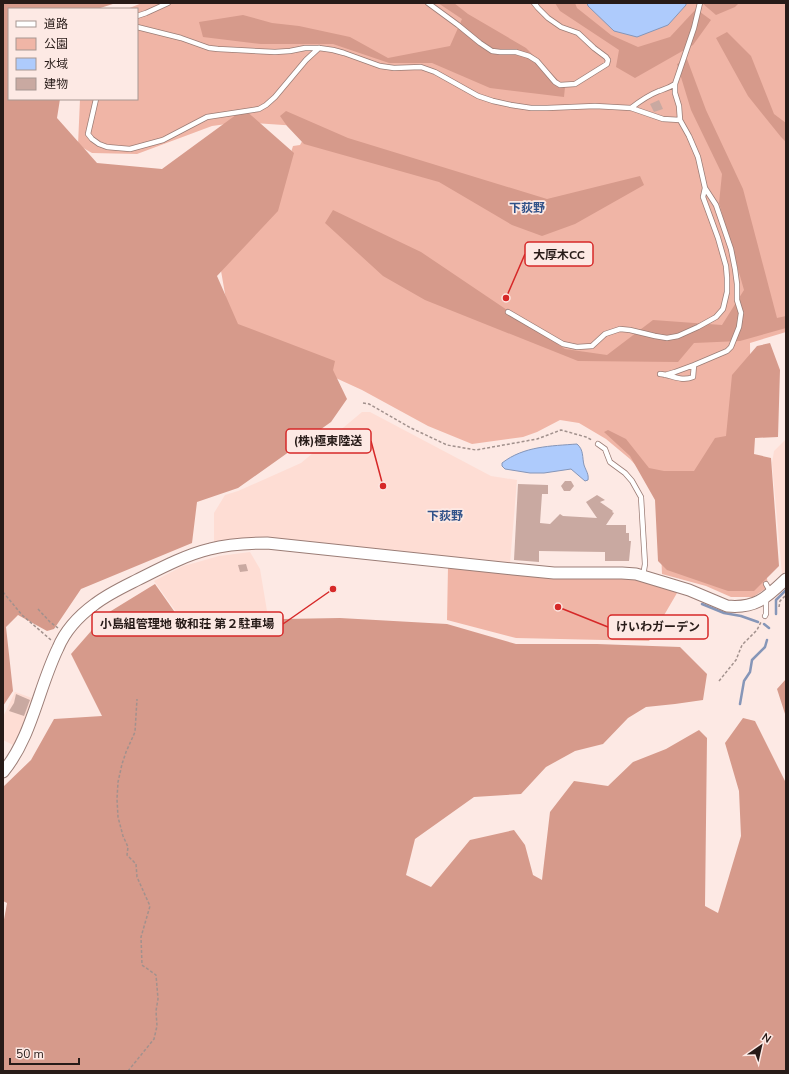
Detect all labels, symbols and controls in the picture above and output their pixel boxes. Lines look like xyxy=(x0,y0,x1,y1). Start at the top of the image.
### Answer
legend xyxy=(8,8,138,100)
text: 道路 xyxy=(44,16,68,32)
text: 公園 xyxy=(44,36,68,52)
text: 水域 xyxy=(44,56,68,72)
text: 建物 xyxy=(44,76,68,92)
district label: 下荻野 xyxy=(509,200,545,216)
callout: 大厚木CC xyxy=(525,242,593,266)
text: 大厚木CC xyxy=(533,247,585,263)
callout: (株)極東陸送 xyxy=(286,429,371,453)
text: (株)極東陸送 xyxy=(294,433,362,449)
district label: 下荻野 xyxy=(427,508,463,524)
callout: 小島組管理地 敬和荘 第２駐車場 xyxy=(92,612,283,636)
callout: けいわガーデン xyxy=(608,615,708,639)
text: 小島組管理地 敬和荘 第２駐車場 xyxy=(100,616,274,632)
text: けいわガーデン xyxy=(616,619,700,635)
north arrow xyxy=(741,1026,781,1066)
text: N xyxy=(759,1030,774,1047)
scale bar xyxy=(10,1040,79,1066)
text: 50 m xyxy=(16,1046,44,1062)

